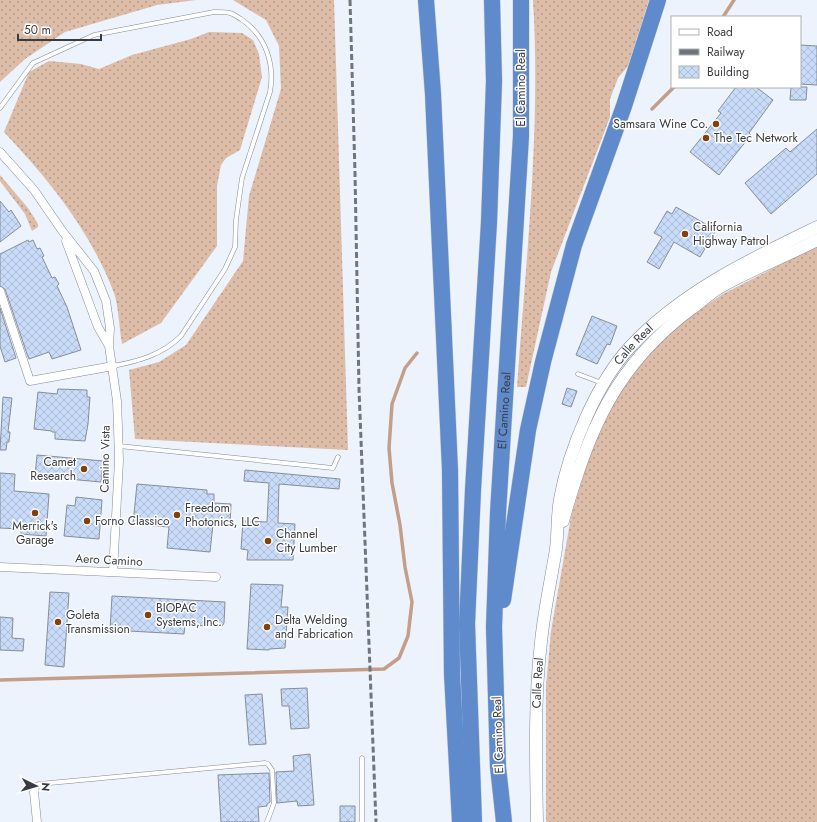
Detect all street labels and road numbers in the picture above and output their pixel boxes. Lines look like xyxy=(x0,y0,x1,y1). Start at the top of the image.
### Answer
street label: El Camino Real xyxy=(512,49,530,127)
street label: Calle Real xyxy=(610,320,657,369)
street label: El Camino Real xyxy=(493,371,516,450)
street label: Camino Vista xyxy=(95,425,115,493)
street label: Aero Camino xyxy=(75,549,144,571)
street label: Calle Real xyxy=(527,657,548,709)
street label: El Camino Real xyxy=(488,696,508,774)

